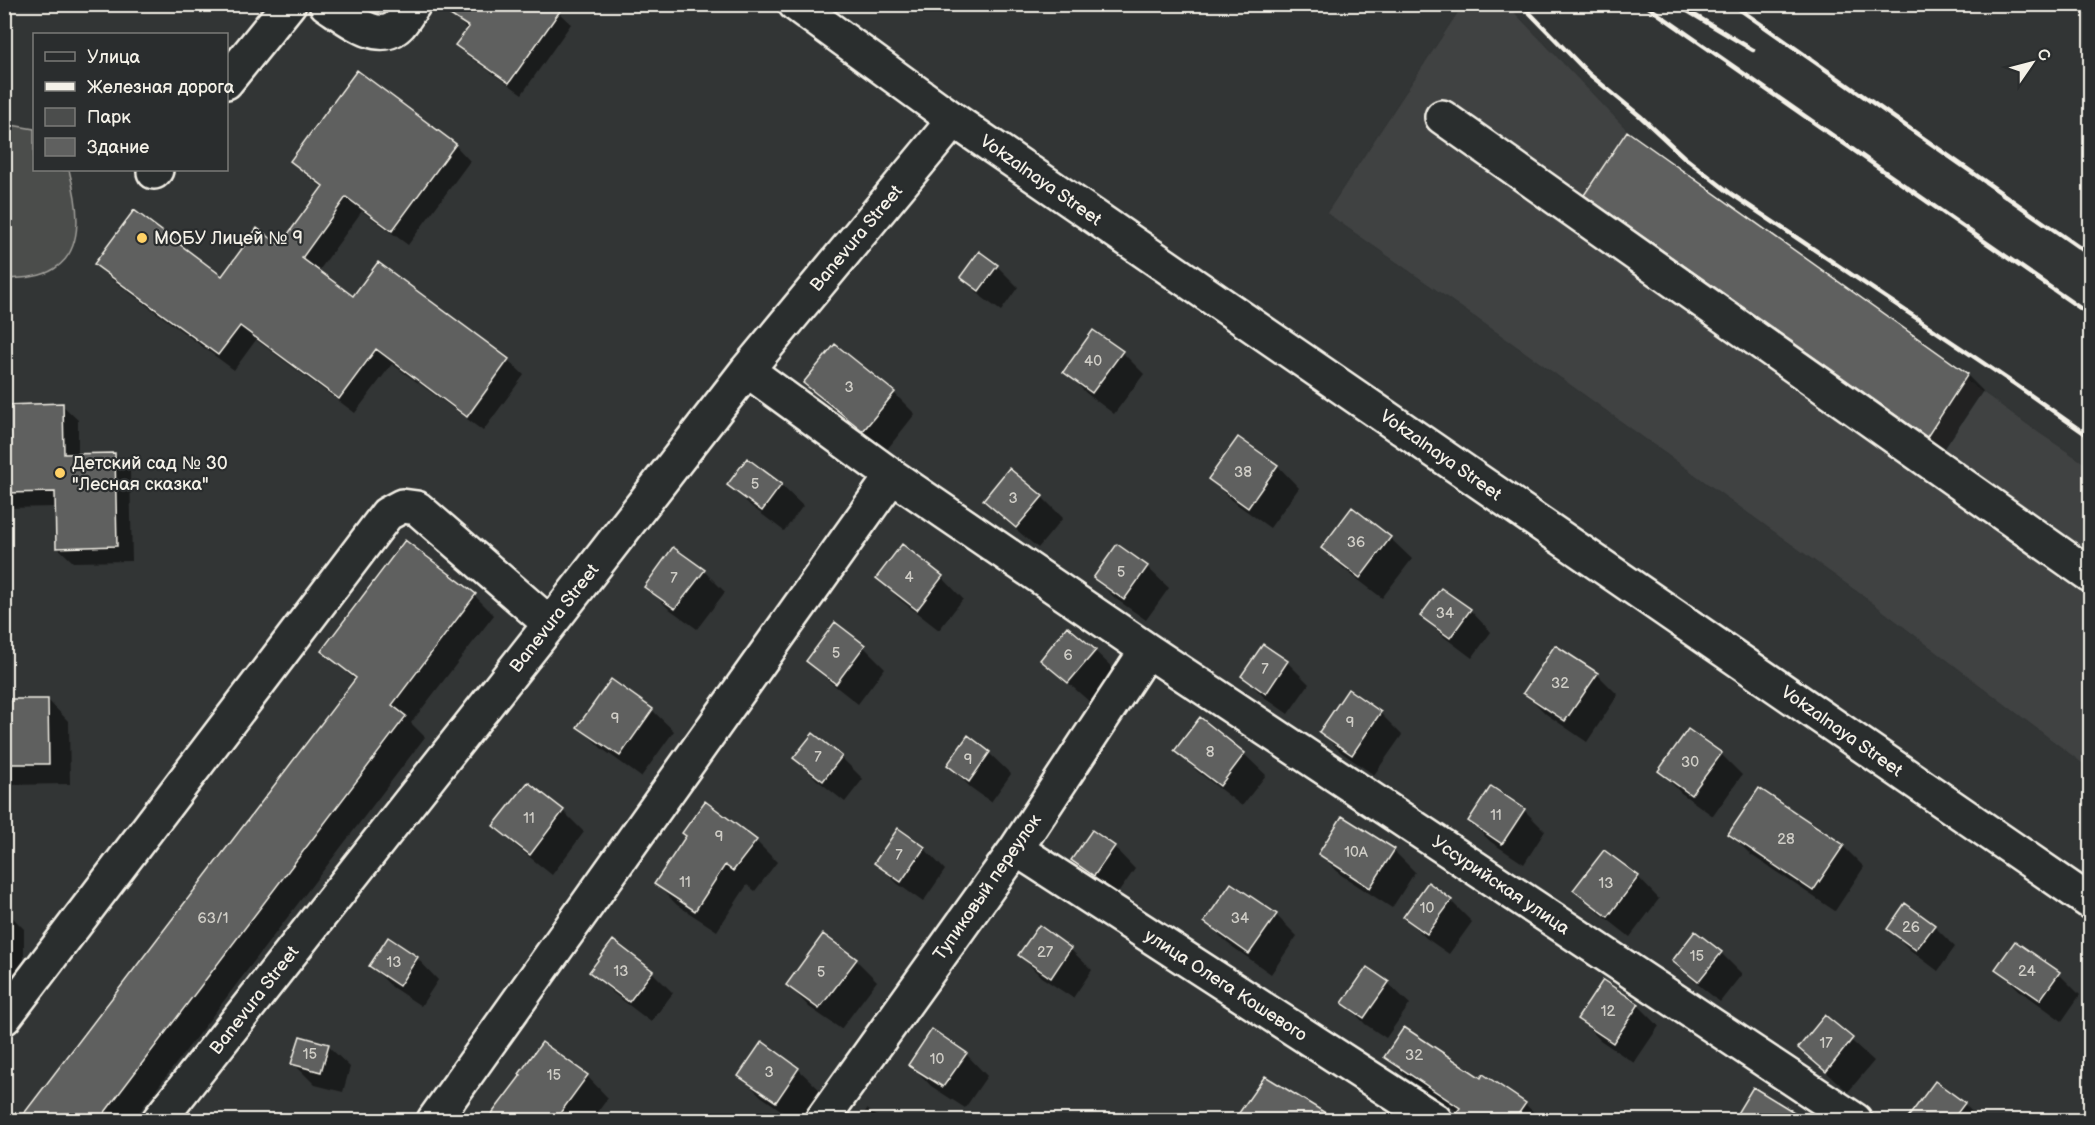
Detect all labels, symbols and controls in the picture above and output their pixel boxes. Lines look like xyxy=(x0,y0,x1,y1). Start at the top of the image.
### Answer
legend xyxy=(33,33,228,171)
north arrow xyxy=(2002,33,2062,93)
text: С xyxy=(2032,45,2054,65)
text: Улица xyxy=(87,47,141,68)
text: Железная дорога xyxy=(87,77,235,98)
text: Парк xyxy=(87,107,131,128)
street label: Vokzalnaya Street xyxy=(976,131,1106,230)
text: Здание xyxy=(87,137,149,158)
street label: Banevura Street xyxy=(806,181,907,296)
place label: МОБУ Лицей № 9 xyxy=(154,228,303,249)
marker: МОБУ Лицей № 9 xyxy=(135,231,149,245)
house number: 40 xyxy=(1084,352,1102,371)
house number: 3 xyxy=(844,378,854,397)
street label: Vokzalnaya Street xyxy=(1376,406,1506,505)
place label: Детский сад № 30 "Лесная сказка" xyxy=(72,453,227,495)
house number: 38 xyxy=(1234,463,1252,482)
marker: Детский сад № 30 "Лесная сказка" xyxy=(53,466,67,480)
house number: 5 xyxy=(751,475,759,494)
house number: 3 xyxy=(1008,489,1018,508)
house number: 36 xyxy=(1347,533,1365,552)
street label: Banevura Street xyxy=(505,559,604,677)
house number: 5 xyxy=(1117,563,1125,582)
house number: 4 xyxy=(904,568,914,587)
house number: 7 xyxy=(670,569,678,588)
house number: 34 xyxy=(1436,604,1454,623)
house number: 5 xyxy=(832,644,840,663)
house number: 6 xyxy=(1063,646,1073,665)
house number: 7 xyxy=(1261,660,1269,679)
house number: 32 xyxy=(1551,674,1569,693)
street label: Vokzalnaya Street xyxy=(1777,682,1907,781)
house number: 9 xyxy=(611,709,619,728)
house number: 9 xyxy=(1346,713,1354,732)
house number: 8 xyxy=(1206,743,1215,762)
house number: 7 xyxy=(814,748,822,767)
house number: 9 xyxy=(964,750,972,769)
house number: 30 xyxy=(1681,753,1699,772)
house number: 11 xyxy=(1490,806,1502,825)
house number: 11 xyxy=(523,809,535,828)
street label: Тупиковый переулок xyxy=(929,810,1046,964)
house number: 9 xyxy=(715,827,723,846)
house number: 28 xyxy=(1777,830,1795,849)
street label: Уссурийская улица xyxy=(1428,832,1574,940)
house number: 10А xyxy=(1344,843,1369,862)
house number: 7 xyxy=(895,846,903,865)
house number: 11 xyxy=(679,873,691,892)
house number: 13 xyxy=(1598,874,1614,893)
house number: 10 xyxy=(1420,899,1434,918)
house number: 63/1 xyxy=(198,909,228,928)
house number: 34 xyxy=(1231,909,1249,928)
house number: 26 xyxy=(1902,918,1920,937)
street label: улица Олега Кошевого xyxy=(1140,925,1311,1046)
street label: Banevura Street xyxy=(205,941,304,1059)
house number: 27 xyxy=(1037,943,1054,962)
house number: 15 xyxy=(1690,947,1704,966)
house number: 13 xyxy=(386,953,402,972)
house number: 13 xyxy=(613,962,629,981)
house number: 24 xyxy=(2018,962,2036,981)
house number: 5 xyxy=(817,963,825,982)
house number: 12 xyxy=(1601,1002,1615,1021)
house number: 17 xyxy=(1819,1034,1833,1053)
house number: 15 xyxy=(303,1045,317,1064)
house number: 32 xyxy=(1405,1046,1423,1065)
house number: 10 xyxy=(930,1050,944,1069)
house number: 3 xyxy=(764,1063,774,1082)
house number: 15 xyxy=(547,1066,561,1085)

